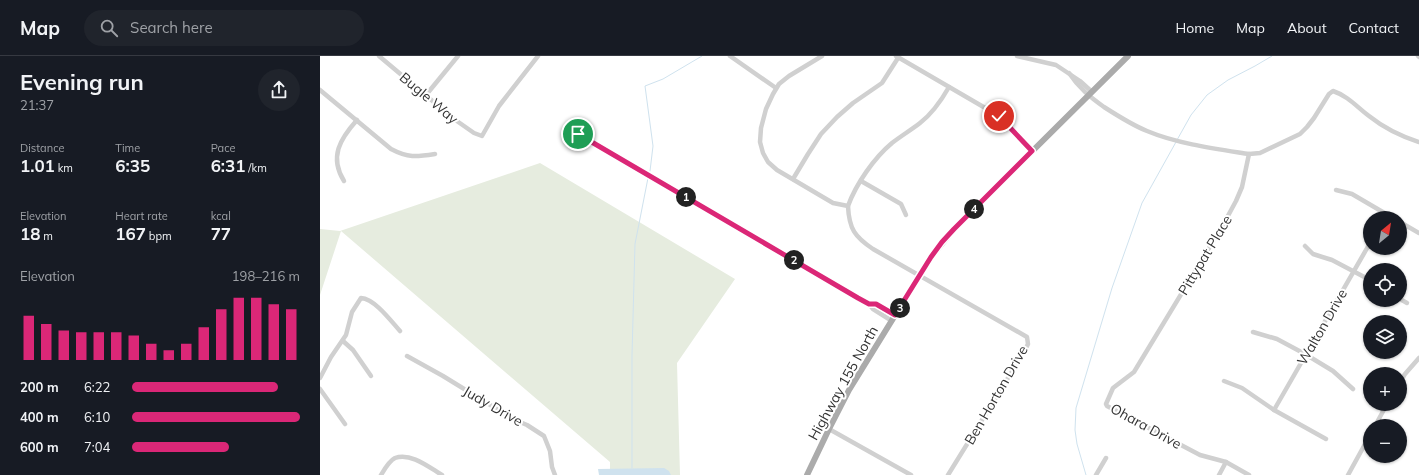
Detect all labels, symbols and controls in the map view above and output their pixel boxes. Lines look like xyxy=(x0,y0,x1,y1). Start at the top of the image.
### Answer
search box xyxy=(84,10,364,46)
text: Map xyxy=(20,16,60,40)
icon: search xyxy=(98,17,120,39)
text: Search here xyxy=(130,18,213,37)
text: Home xyxy=(1175,19,1214,37)
text: Map xyxy=(1236,19,1265,37)
text: About xyxy=(1287,19,1327,37)
text: Contact xyxy=(1349,19,1399,37)
text: Evening run xyxy=(20,68,144,96)
street label: Bugle Way xyxy=(396,68,462,128)
button: share xyxy=(258,69,300,111)
text: 21:37 xyxy=(20,97,54,113)
pin xyxy=(982,99,1016,133)
icon: check xyxy=(988,105,1010,127)
pin xyxy=(561,117,595,151)
icon: arrive xyxy=(567,123,589,145)
text: Distance xyxy=(20,141,64,155)
text: Time xyxy=(115,141,140,155)
text: Pace xyxy=(211,141,235,155)
text: 1.01 xyxy=(20,155,55,176)
text: 6:35 xyxy=(115,155,150,176)
text: 6:31 xyxy=(211,155,245,176)
text: km xyxy=(55,161,73,175)
text: /km xyxy=(245,161,267,175)
pin: 1 xyxy=(676,187,696,207)
text: 1 xyxy=(683,190,689,204)
pin: 4 xyxy=(964,199,984,219)
text: 4 xyxy=(971,202,977,216)
text: Elevation xyxy=(20,209,67,223)
text: Heart rate xyxy=(115,209,168,223)
text: kcal xyxy=(211,209,231,223)
north arrow xyxy=(1363,211,1407,255)
map controls xyxy=(1363,211,1407,463)
street label: Pittypat Place xyxy=(1174,212,1236,298)
text: 18 xyxy=(20,223,40,244)
text: 167 xyxy=(115,223,146,244)
text: 77 xyxy=(211,223,231,244)
text: m xyxy=(40,229,53,243)
text: bpm xyxy=(146,229,172,243)
pin: 2 xyxy=(784,250,804,270)
text: 2 xyxy=(791,253,797,267)
button: locate xyxy=(1363,263,1407,307)
text: Elevation xyxy=(20,268,75,284)
text: 198–216 m xyxy=(232,268,300,284)
street label: Walton Drive xyxy=(1293,286,1351,368)
pin: 3 xyxy=(890,298,910,318)
text: 3 xyxy=(897,301,903,315)
button: layers xyxy=(1363,315,1407,359)
street label: Highway 155 North xyxy=(804,323,882,443)
street label: Ben Horton Drive xyxy=(960,342,1032,448)
button: + xyxy=(1363,367,1407,411)
text: 200 m xyxy=(20,379,59,395)
text: 6:22 xyxy=(84,379,110,395)
street label: Judy Drive xyxy=(460,382,526,430)
street label: Ohara Drive xyxy=(1107,399,1185,453)
text: 400 m xyxy=(20,409,59,425)
text: 6:10 xyxy=(84,409,110,425)
button: − xyxy=(1363,419,1407,463)
text: 600 m xyxy=(20,439,59,455)
text: 7:04 xyxy=(84,439,110,455)

